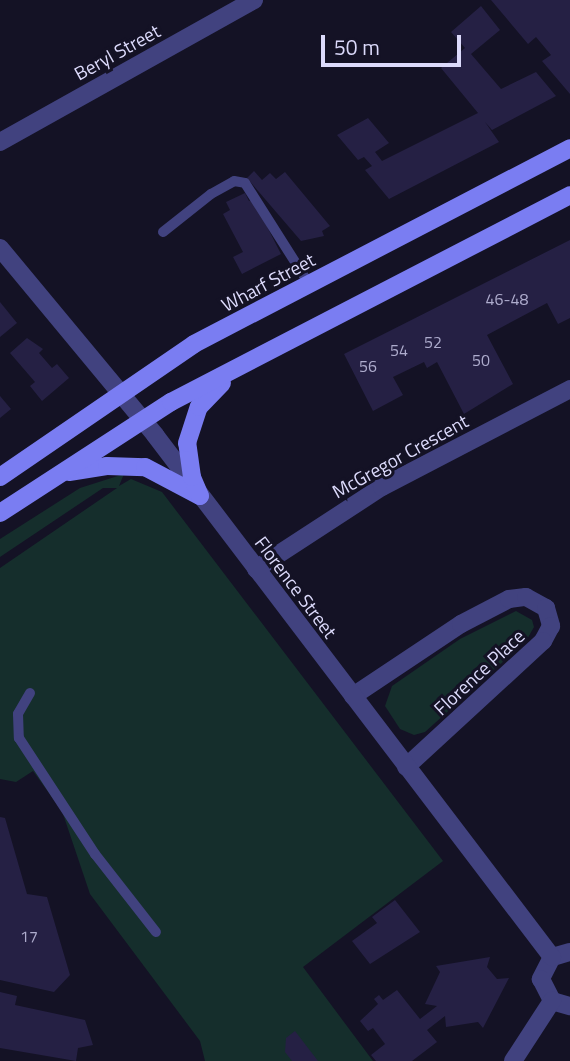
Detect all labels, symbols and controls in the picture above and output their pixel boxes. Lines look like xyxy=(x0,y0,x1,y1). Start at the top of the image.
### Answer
street label: Beryl Street xyxy=(70,19,164,85)
scale bar xyxy=(325,21,465,65)
text: 50 m xyxy=(334,31,380,63)
street label: Wharf Street xyxy=(217,248,319,316)
house number: 46-48 xyxy=(486,289,528,309)
house number: 52 xyxy=(424,332,442,352)
house number: 54 xyxy=(390,340,408,360)
house number: 50 xyxy=(472,350,490,370)
house number: 56 xyxy=(359,356,377,376)
street label: McGregor Crescent xyxy=(328,409,472,503)
street label: Florence Street xyxy=(250,532,342,642)
street label: Florence Place xyxy=(429,624,529,720)
house number: 17 xyxy=(20,926,38,946)

